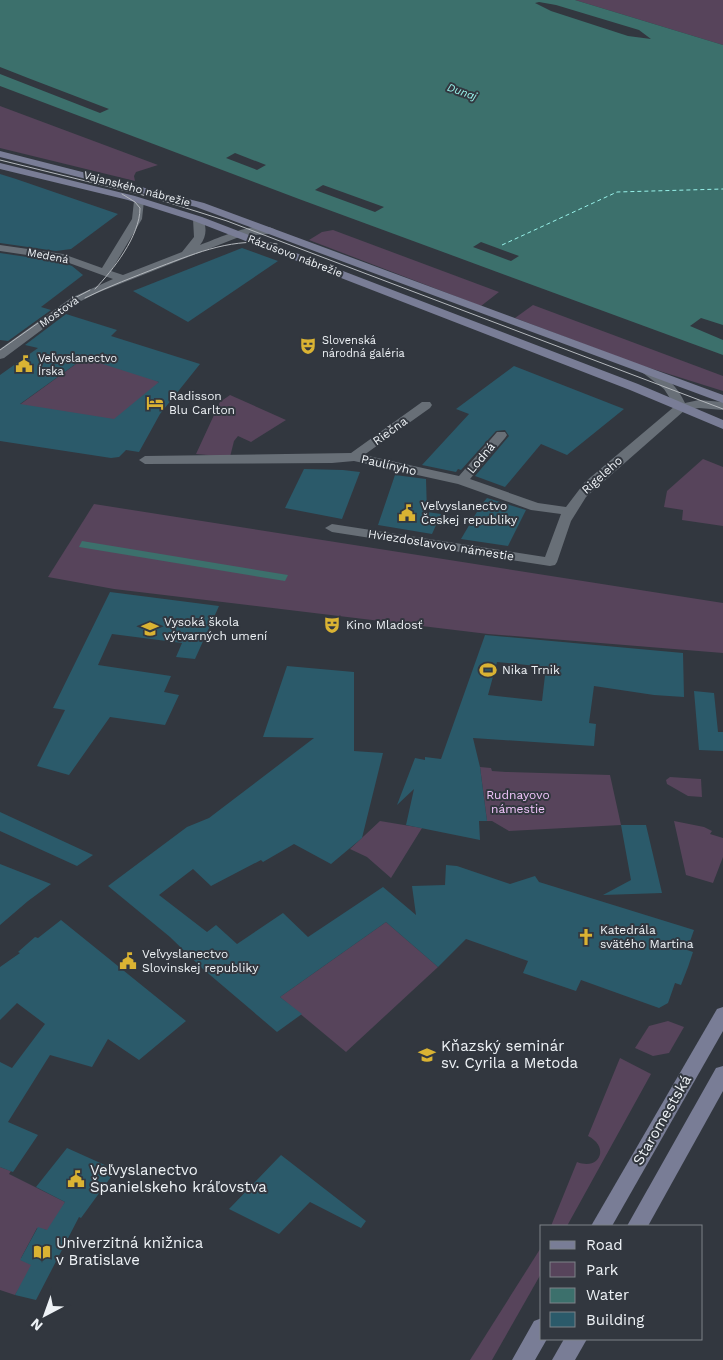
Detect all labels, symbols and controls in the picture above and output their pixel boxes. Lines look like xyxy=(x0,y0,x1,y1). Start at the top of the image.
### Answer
water label: Dunaj xyxy=(445,81,480,103)
street label: Vajanského nábrežie xyxy=(82,169,192,209)
street label: Rázusovo nábrežie xyxy=(246,232,344,280)
street label: Medená xyxy=(26,246,70,266)
street label: Mostová xyxy=(37,294,81,330)
place label: Slovenská národná galéria xyxy=(322,334,405,360)
theatre icon: Slovenská národná galéria xyxy=(298,336,318,356)
place label: Veľvyslanectvo Írska xyxy=(38,352,117,378)
public building icon: Veľvyslanectvo Írska xyxy=(14,354,34,374)
place label: Radisson Blu Carlton xyxy=(169,389,235,417)
hotel icon: Radisson Blu Carlton xyxy=(145,393,165,413)
street label: Riečna xyxy=(370,414,410,448)
street label: Lodná xyxy=(464,440,498,476)
street label: Paulínyho xyxy=(360,452,418,478)
street label: Rigeleho xyxy=(579,453,625,497)
place label: Veľvyslanectvo Českej republiky xyxy=(421,499,518,527)
public building icon: Veľvyslanectvo Českej republiky xyxy=(397,503,417,523)
street label: Hviezdoslavovo námestie xyxy=(367,527,515,563)
place label: Vysoká škola výtvarných umení xyxy=(164,615,267,643)
theatre icon: Kino Mladosť xyxy=(322,615,342,635)
place label: Kino Mladosť xyxy=(346,618,423,632)
school or university icon: Vysoká škola výtvarných umení xyxy=(140,619,160,639)
sports icon: Nika Trnik xyxy=(478,660,498,680)
place label: Nika Trnik xyxy=(502,663,560,677)
park label: Rudnayovo námestie xyxy=(486,788,550,816)
place label: Katedrála svätého Martina xyxy=(600,923,694,951)
church icon: Katedrála svätého Martina xyxy=(576,927,596,947)
place label: Veľvyslanectvo Slovinskej republiky xyxy=(142,947,259,975)
public building icon: Veľvyslanectvo Slovinskej republiky xyxy=(118,951,138,971)
place label: Kňazský seminár sv. Cyrila a Metoda xyxy=(441,1037,579,1072)
school or university icon: Kňazský seminár sv. Cyrila a Metoda xyxy=(417,1045,437,1065)
street label: Staromestská xyxy=(629,1071,695,1168)
place label: Veľvyslanectvo Španielskeho kráľovstva xyxy=(90,1161,267,1196)
public building icon: Veľvyslanectvo Španielskeho kráľovstva xyxy=(66,1169,86,1189)
legend xyxy=(540,1225,703,1340)
place label: Univerzitná knižnica v Bratislave xyxy=(56,1234,204,1269)
text: Road xyxy=(586,1236,623,1254)
library icon: Univerzitná knižnica v Bratislave xyxy=(32,1242,52,1262)
text: Park xyxy=(586,1261,619,1279)
text: Water xyxy=(586,1286,629,1304)
north arrow xyxy=(20,1290,70,1340)
text: Building xyxy=(586,1311,644,1329)
text: N xyxy=(27,1315,46,1334)

